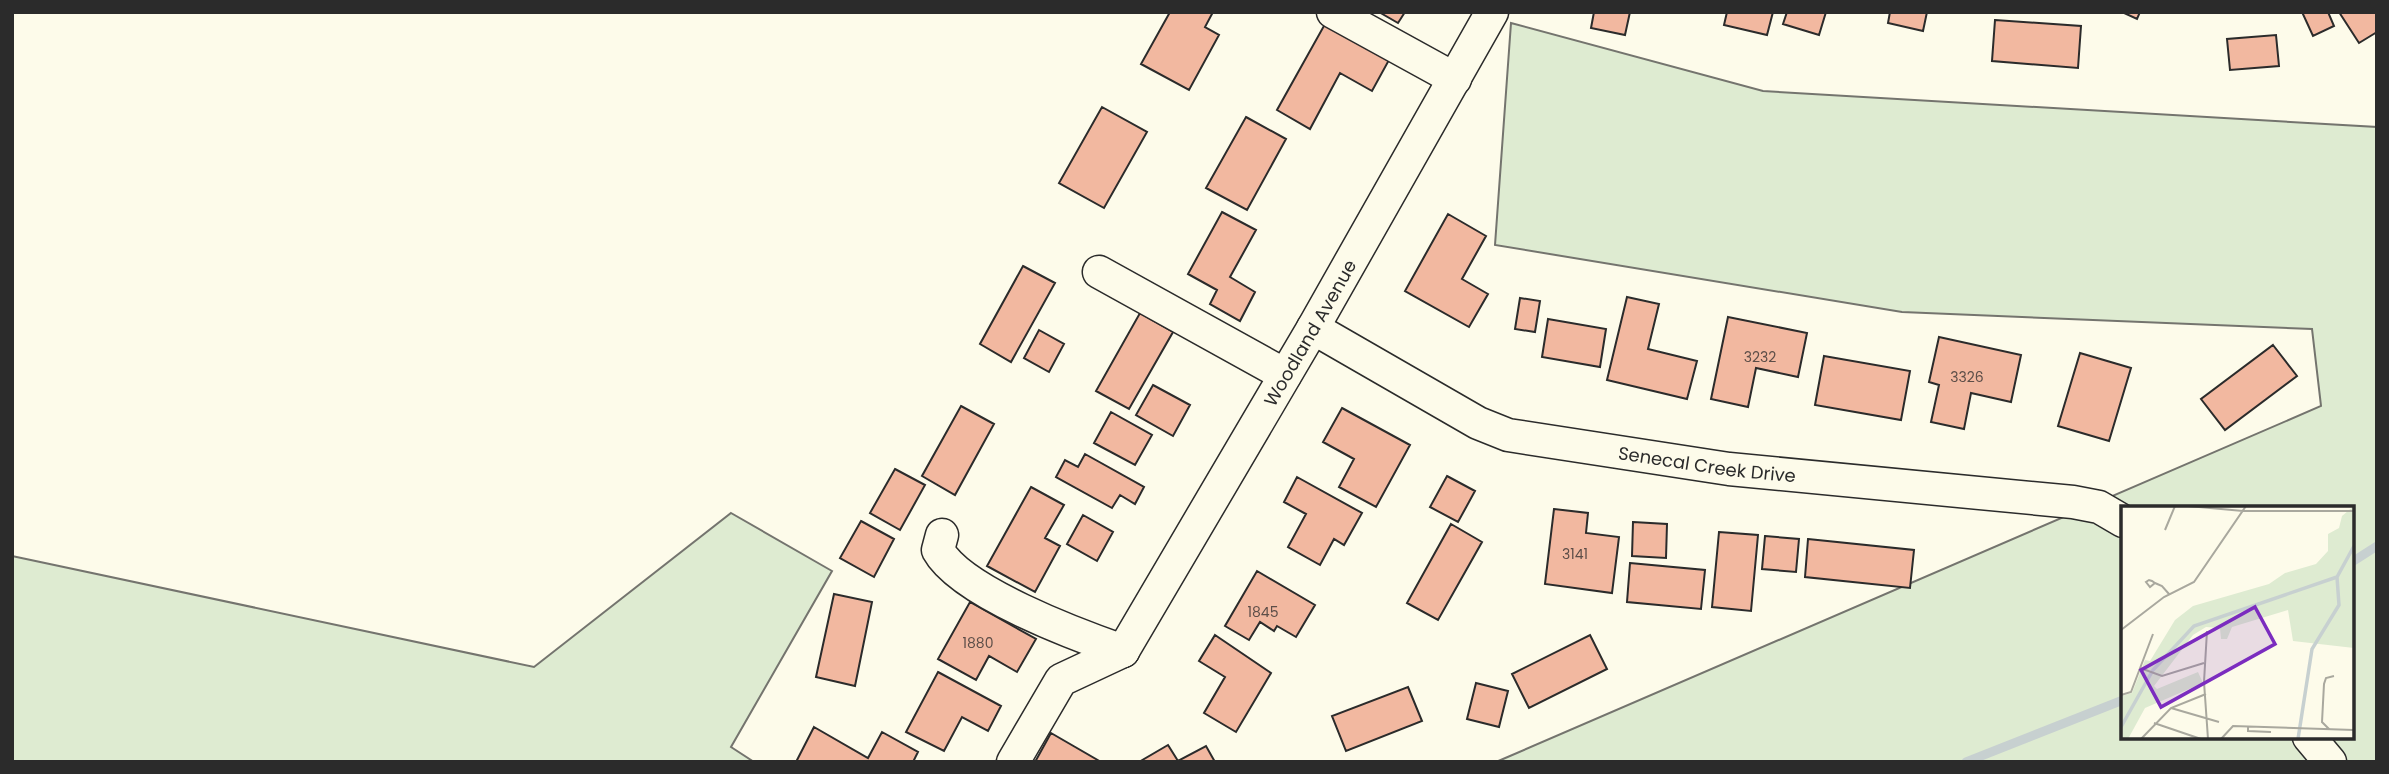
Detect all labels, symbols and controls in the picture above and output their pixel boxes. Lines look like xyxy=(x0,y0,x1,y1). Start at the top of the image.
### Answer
street label: Woodland Avenue xyxy=(1257,255,1362,411)
house number: 3232 xyxy=(1744,347,1776,367)
house number: 3326 xyxy=(1950,367,1984,387)
street label: Senecal Creek Drive xyxy=(1617,440,1797,488)
inset map xyxy=(2121,506,2354,739)
house number: 3141 xyxy=(1562,544,1588,564)
house number: 1845 xyxy=(1248,602,1278,622)
house number: 1880 xyxy=(963,633,993,653)

